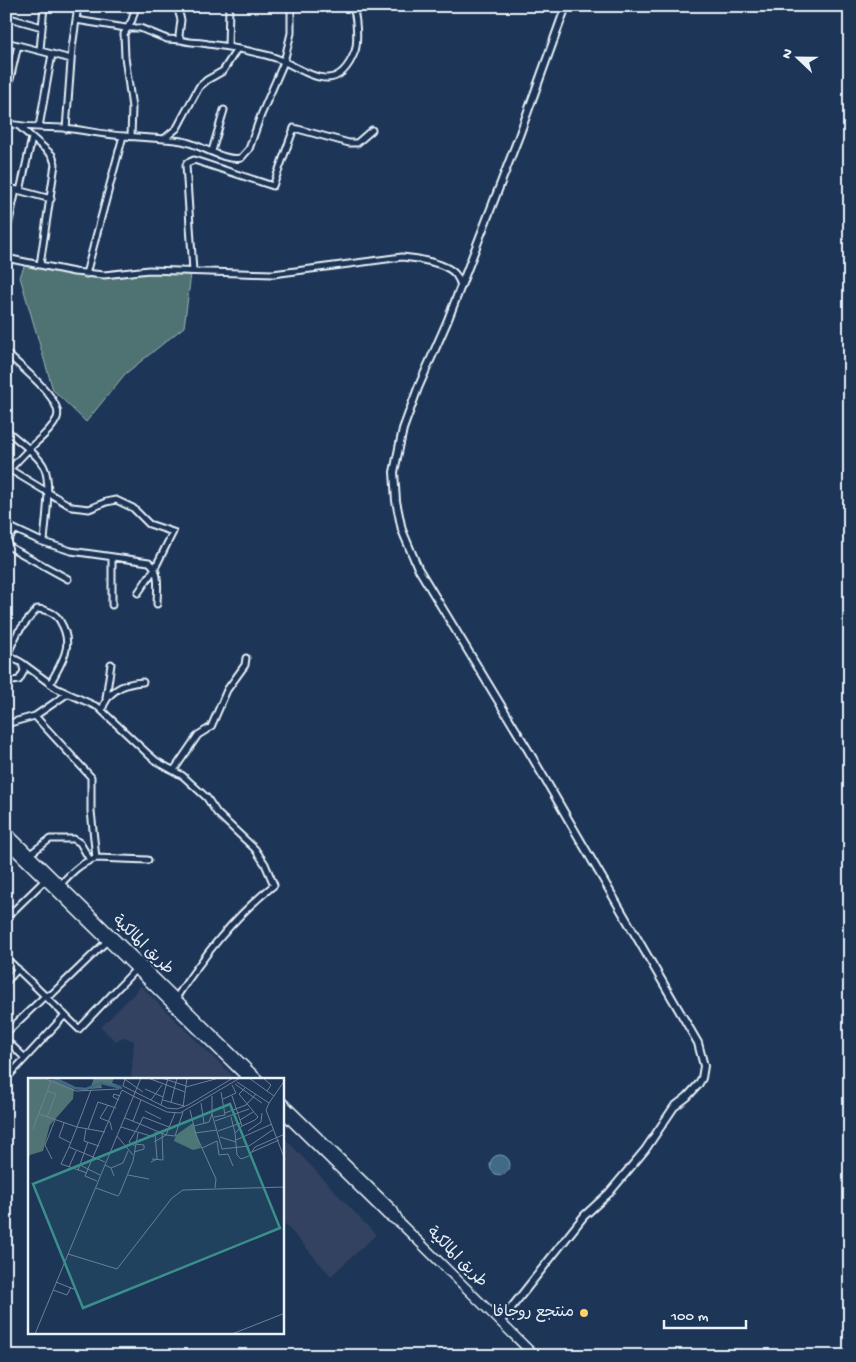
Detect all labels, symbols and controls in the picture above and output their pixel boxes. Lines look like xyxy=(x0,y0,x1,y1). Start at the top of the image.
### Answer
north arrow xyxy=(774,32,824,82)
text: N xyxy=(779,47,798,61)
street label: طريق المالكية xyxy=(107,911,177,980)
inset map xyxy=(28,1078,284,1334)
street label: طريق المالكية xyxy=(422,1223,491,1292)
scale bar xyxy=(664,1297,746,1329)
place label: منتجع روجافا xyxy=(493,1304,574,1323)
marker: منتجع روجافا xyxy=(578,1307,590,1319)
text: 100 m xyxy=(670,1308,709,1326)

